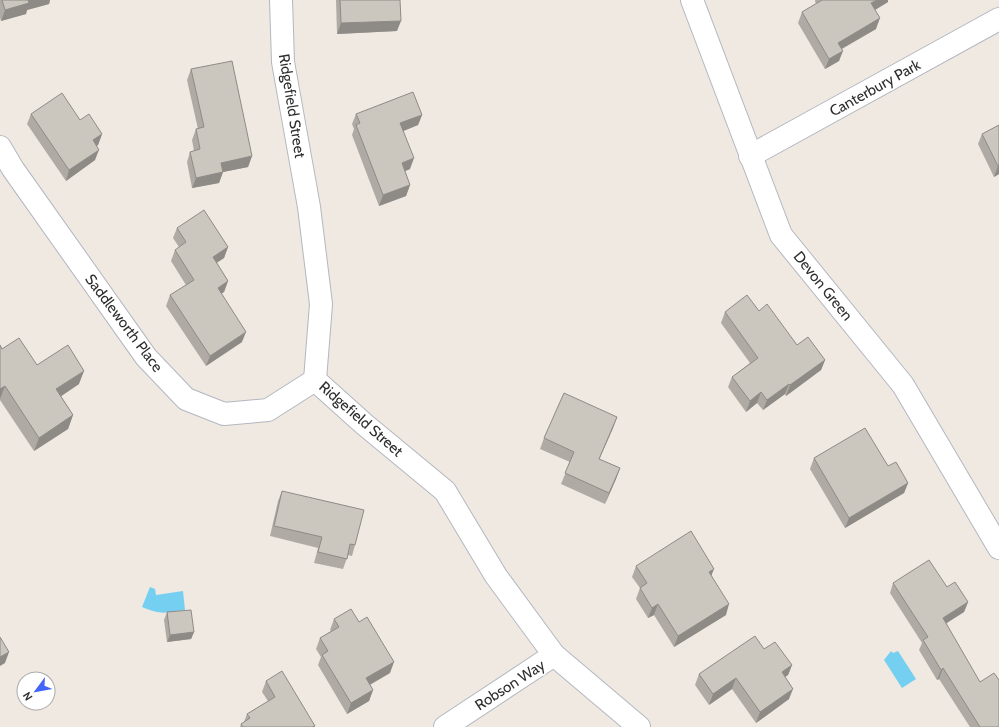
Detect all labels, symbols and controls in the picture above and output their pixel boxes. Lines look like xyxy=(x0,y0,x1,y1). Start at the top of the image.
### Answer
street label: Ridgefield Street xyxy=(275,53,309,159)
street label: Canterbury Park xyxy=(826,56,924,120)
street label: Devon Green xyxy=(790,248,856,324)
street label: Saddleworth Place xyxy=(81,271,167,376)
street label: Ridgefield Street xyxy=(315,378,407,460)
street label: Robson Way xyxy=(472,656,549,714)
north arrow xyxy=(16,671,56,711)
text: N xyxy=(20,689,36,703)

